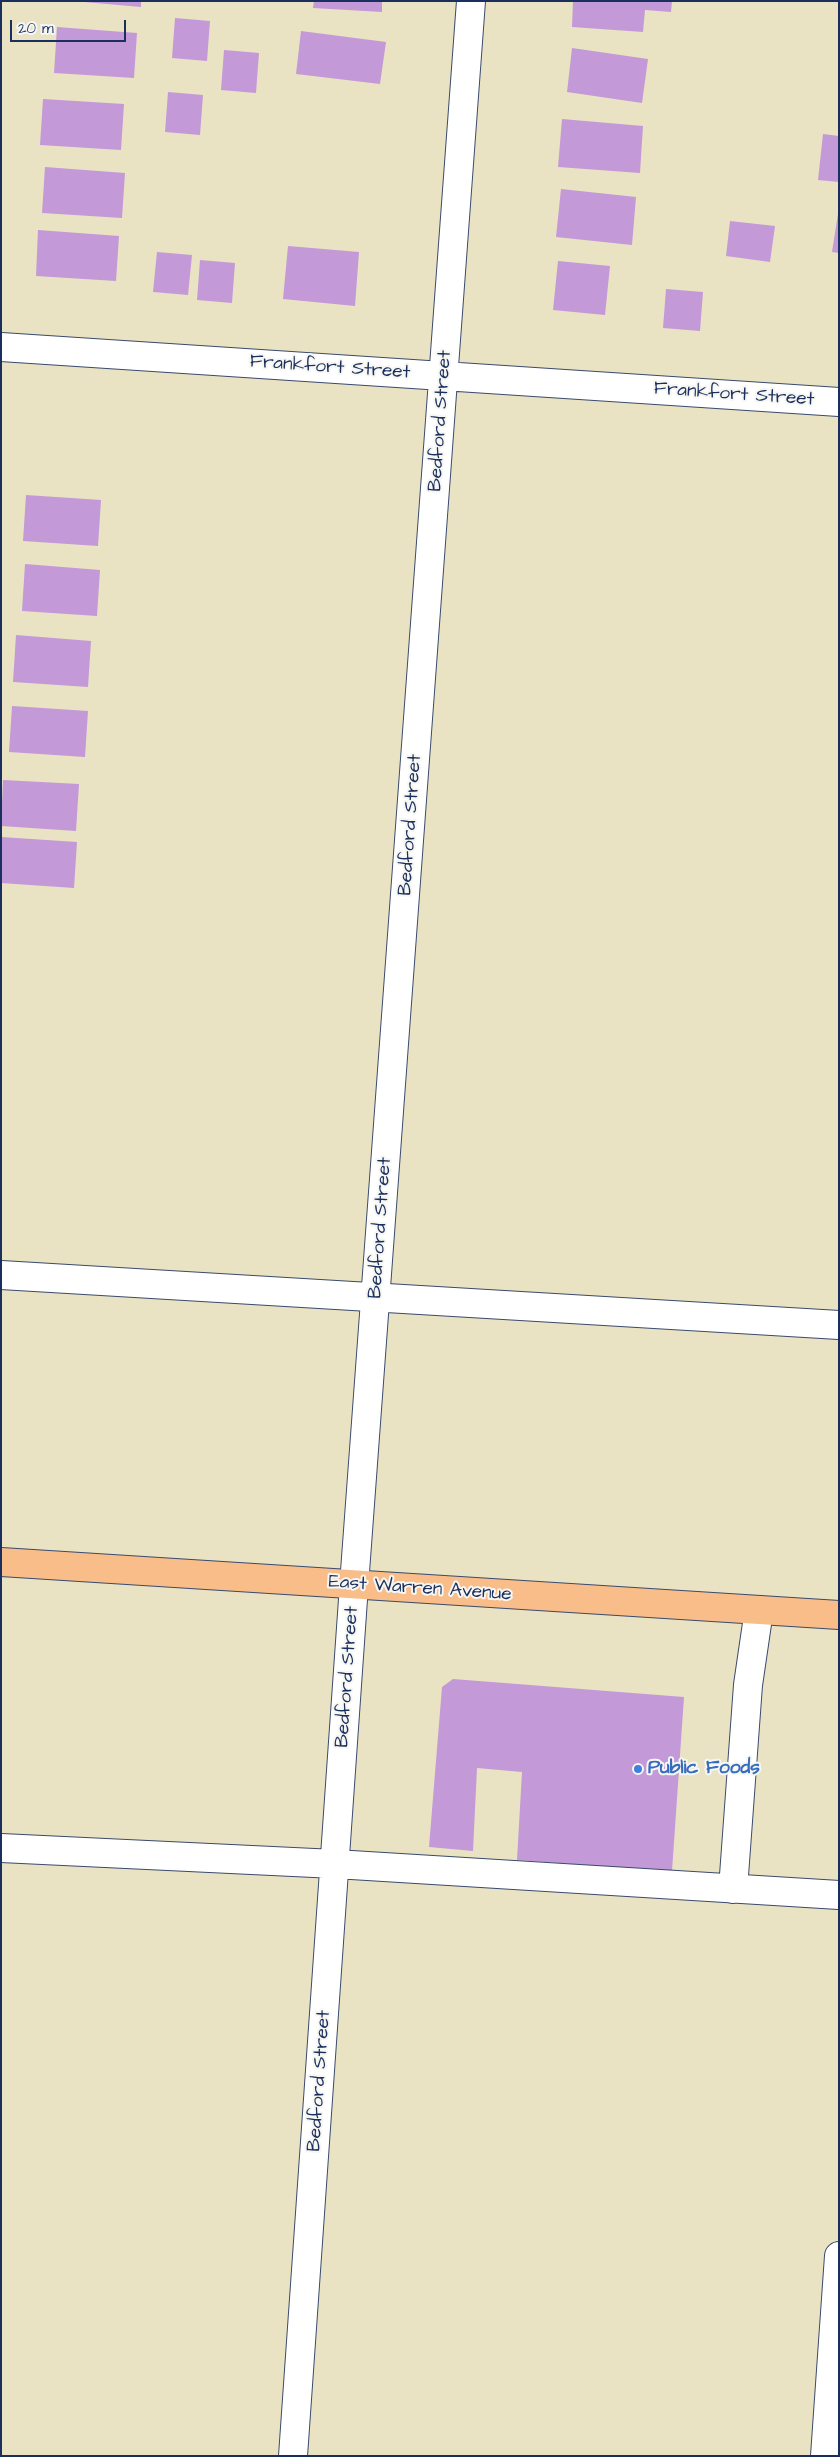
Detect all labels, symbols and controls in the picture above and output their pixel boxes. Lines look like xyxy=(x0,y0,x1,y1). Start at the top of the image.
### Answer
scale bar xyxy=(12,10,129,42)
text: 20 m xyxy=(18,18,54,39)
street label: Bedford Street xyxy=(425,349,457,493)
street label: Frankfort Street xyxy=(249,351,411,385)
street label: Frankfort Street xyxy=(653,378,815,412)
street label: Bedford Street xyxy=(395,753,427,897)
street label: Bedford Street xyxy=(365,1156,397,1300)
street label: East Warren Avenue xyxy=(328,1571,512,1607)
street label: Bedford Street xyxy=(332,1605,364,1749)
place label: Public Foods xyxy=(648,1758,760,1780)
marker: Public Foods xyxy=(632,1763,644,1775)
street label: Bedford Street xyxy=(304,2009,336,2153)

